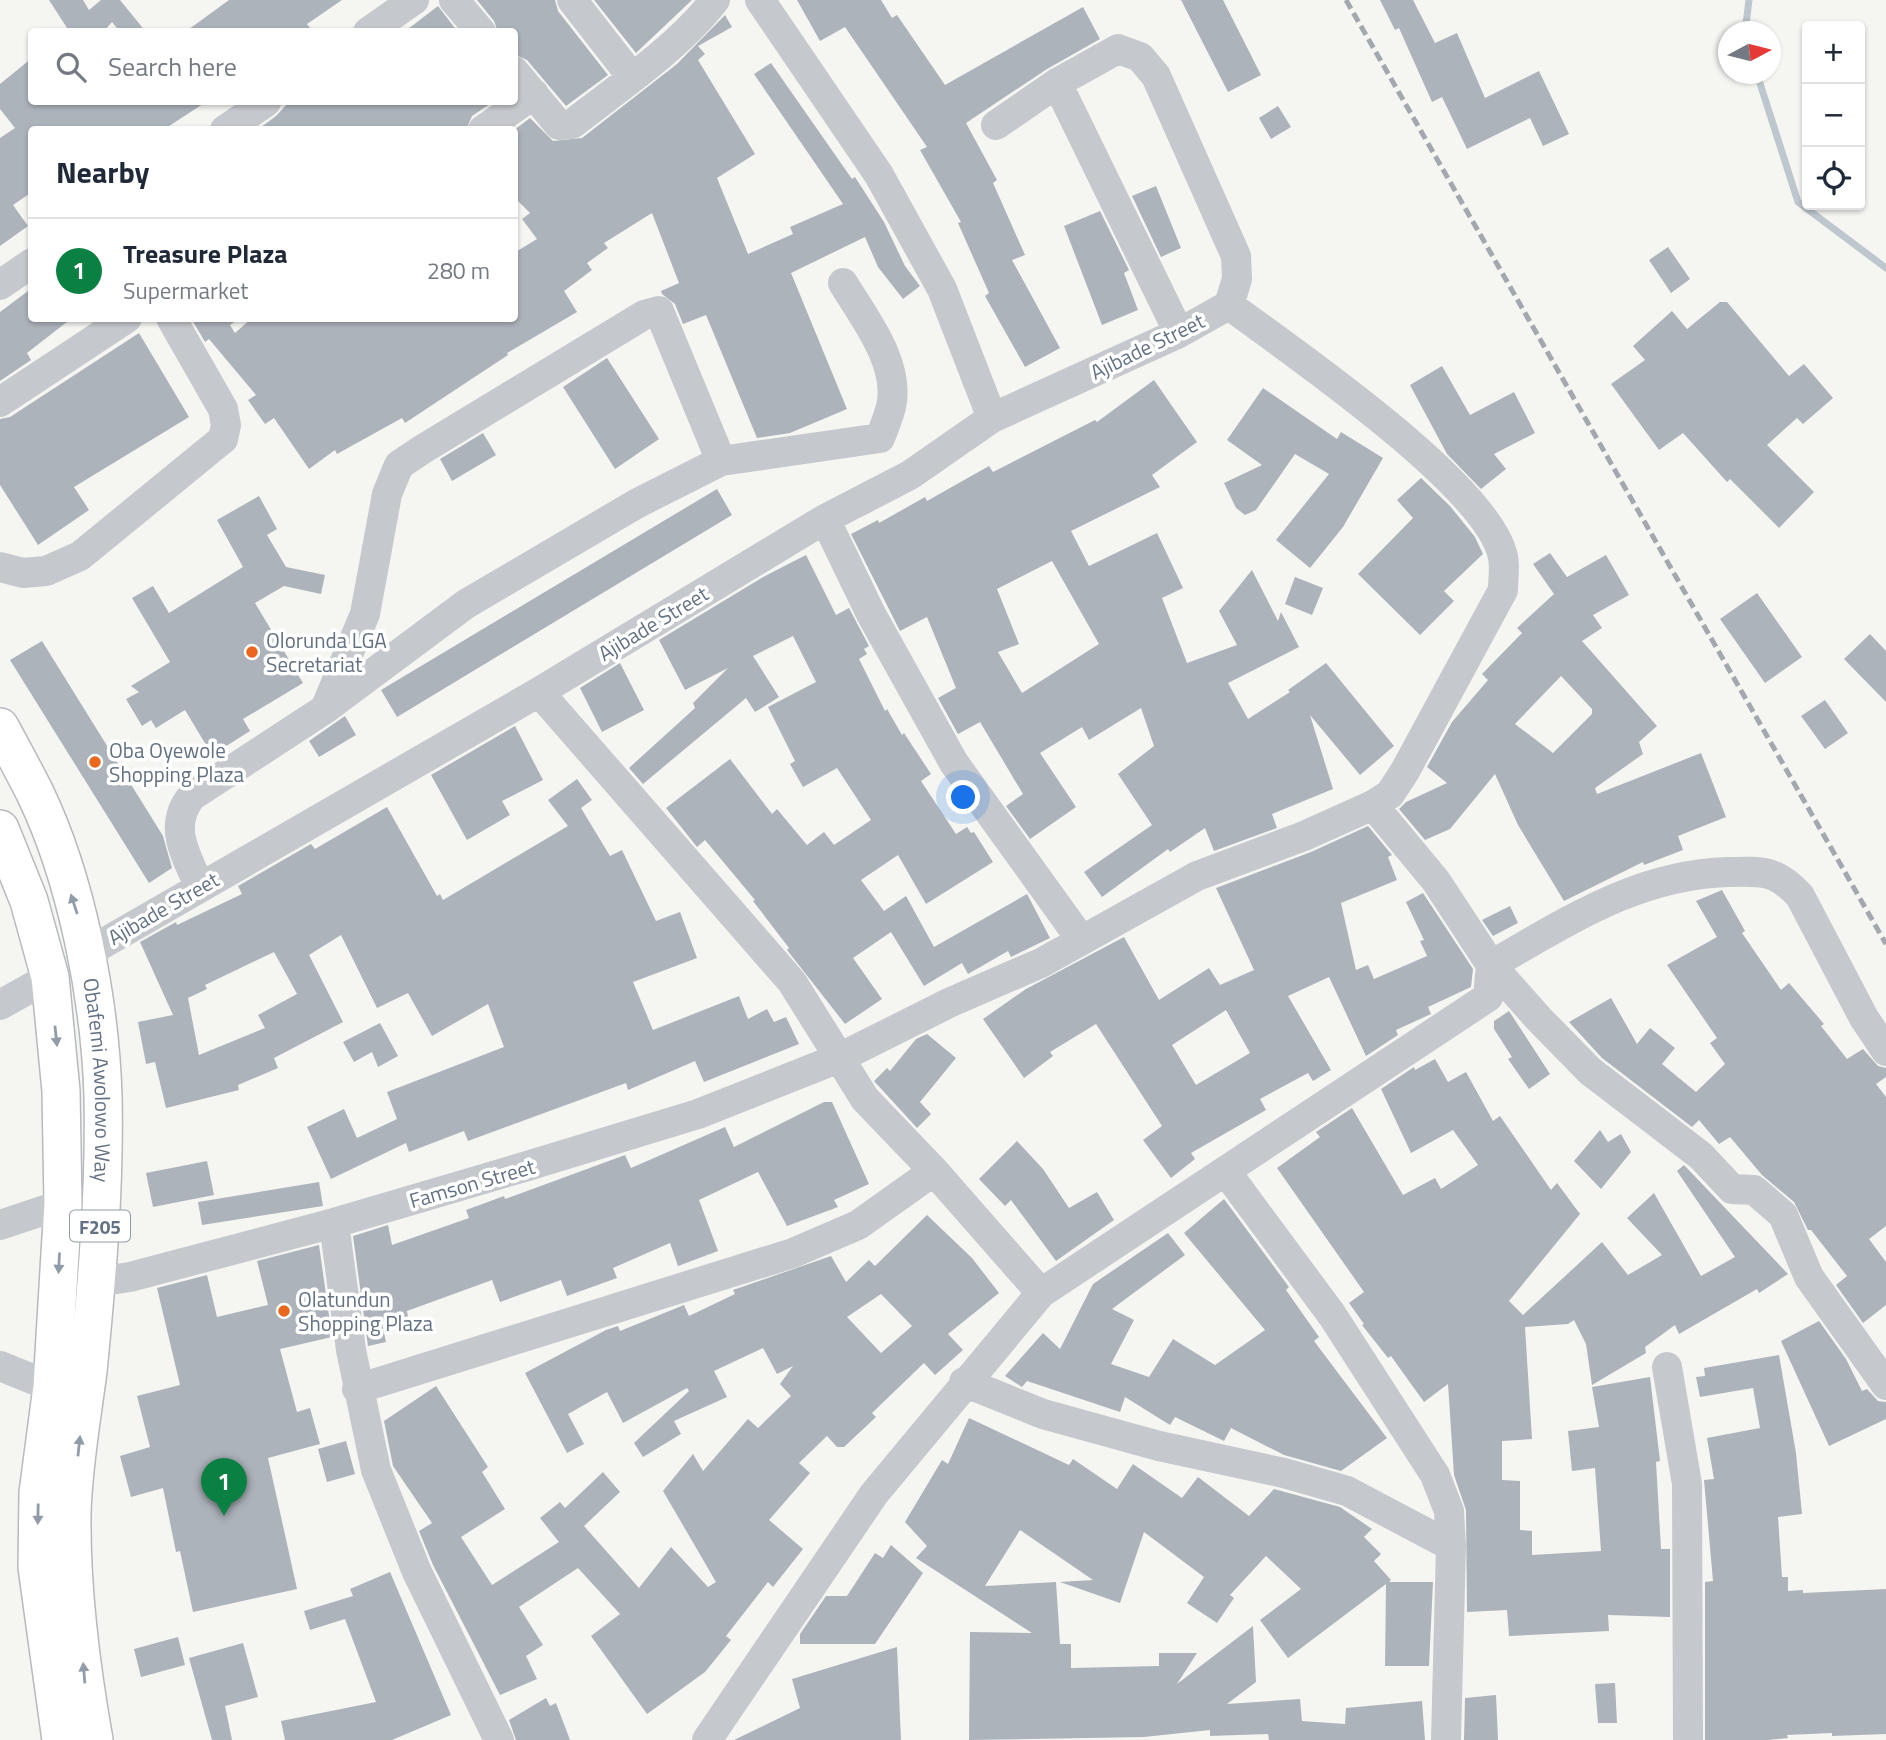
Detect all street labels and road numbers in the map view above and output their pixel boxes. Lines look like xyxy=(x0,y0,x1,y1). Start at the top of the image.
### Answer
street label: Ajibade Street xyxy=(1084,304,1210,388)
street label: Ajibade Street xyxy=(592,577,715,669)
street label: Ajibade Street xyxy=(101,863,225,953)
street label: Obafemi Awolowo Way xyxy=(75,975,119,1183)
street label: Famson Street xyxy=(405,1150,539,1216)
road number: F205 xyxy=(70,1210,130,1242)

